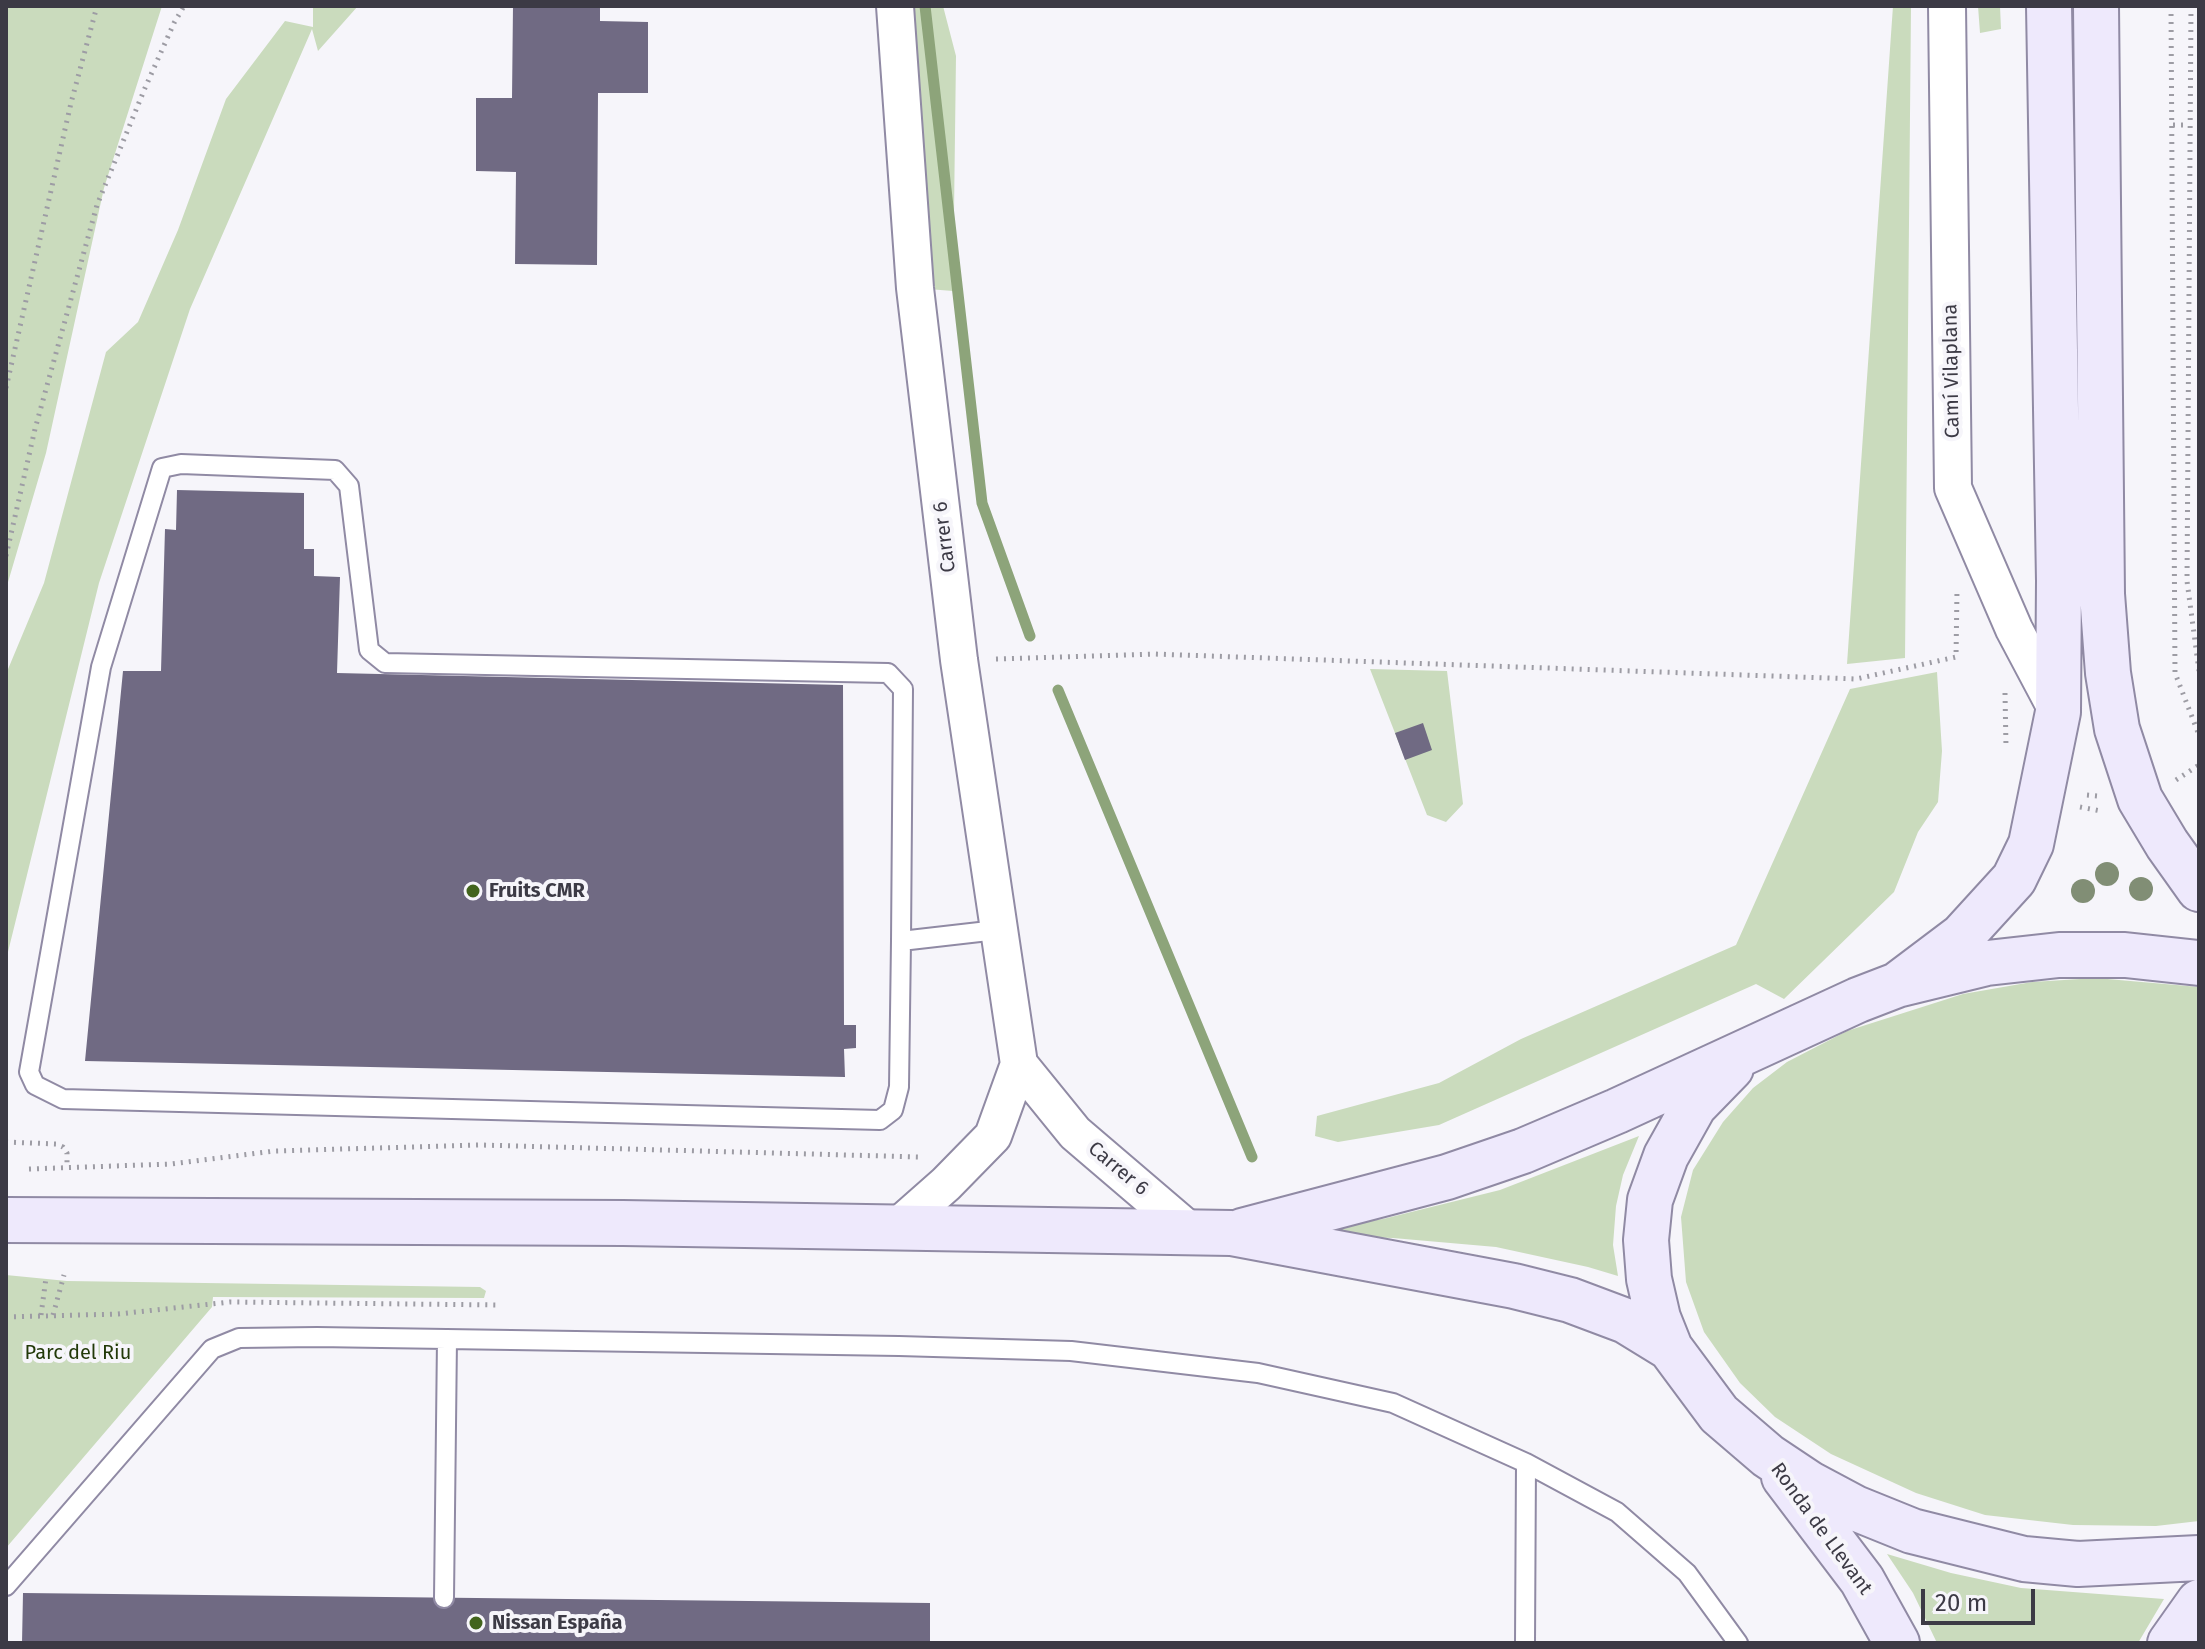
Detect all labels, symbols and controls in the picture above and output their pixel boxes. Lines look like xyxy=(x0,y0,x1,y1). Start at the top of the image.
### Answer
street label: Camí Vilaplana xyxy=(1939,304,1965,438)
street label: Carrer 6 xyxy=(929,500,961,574)
place label: Fruits CMR xyxy=(489,879,585,903)
marker: Fruits CMR xyxy=(464,882,482,900)
street label: Carrer 6 xyxy=(1083,1137,1153,1201)
park label: Parc del Riu xyxy=(25,1341,131,1365)
street label: Ronda de Llevant xyxy=(1765,1458,1877,1600)
scale bar xyxy=(1925,1573,2039,1623)
text: 20 m xyxy=(1935,1589,1987,1617)
place label: Nissan España xyxy=(492,1611,622,1635)
marker: Nissan España xyxy=(467,1614,485,1632)

